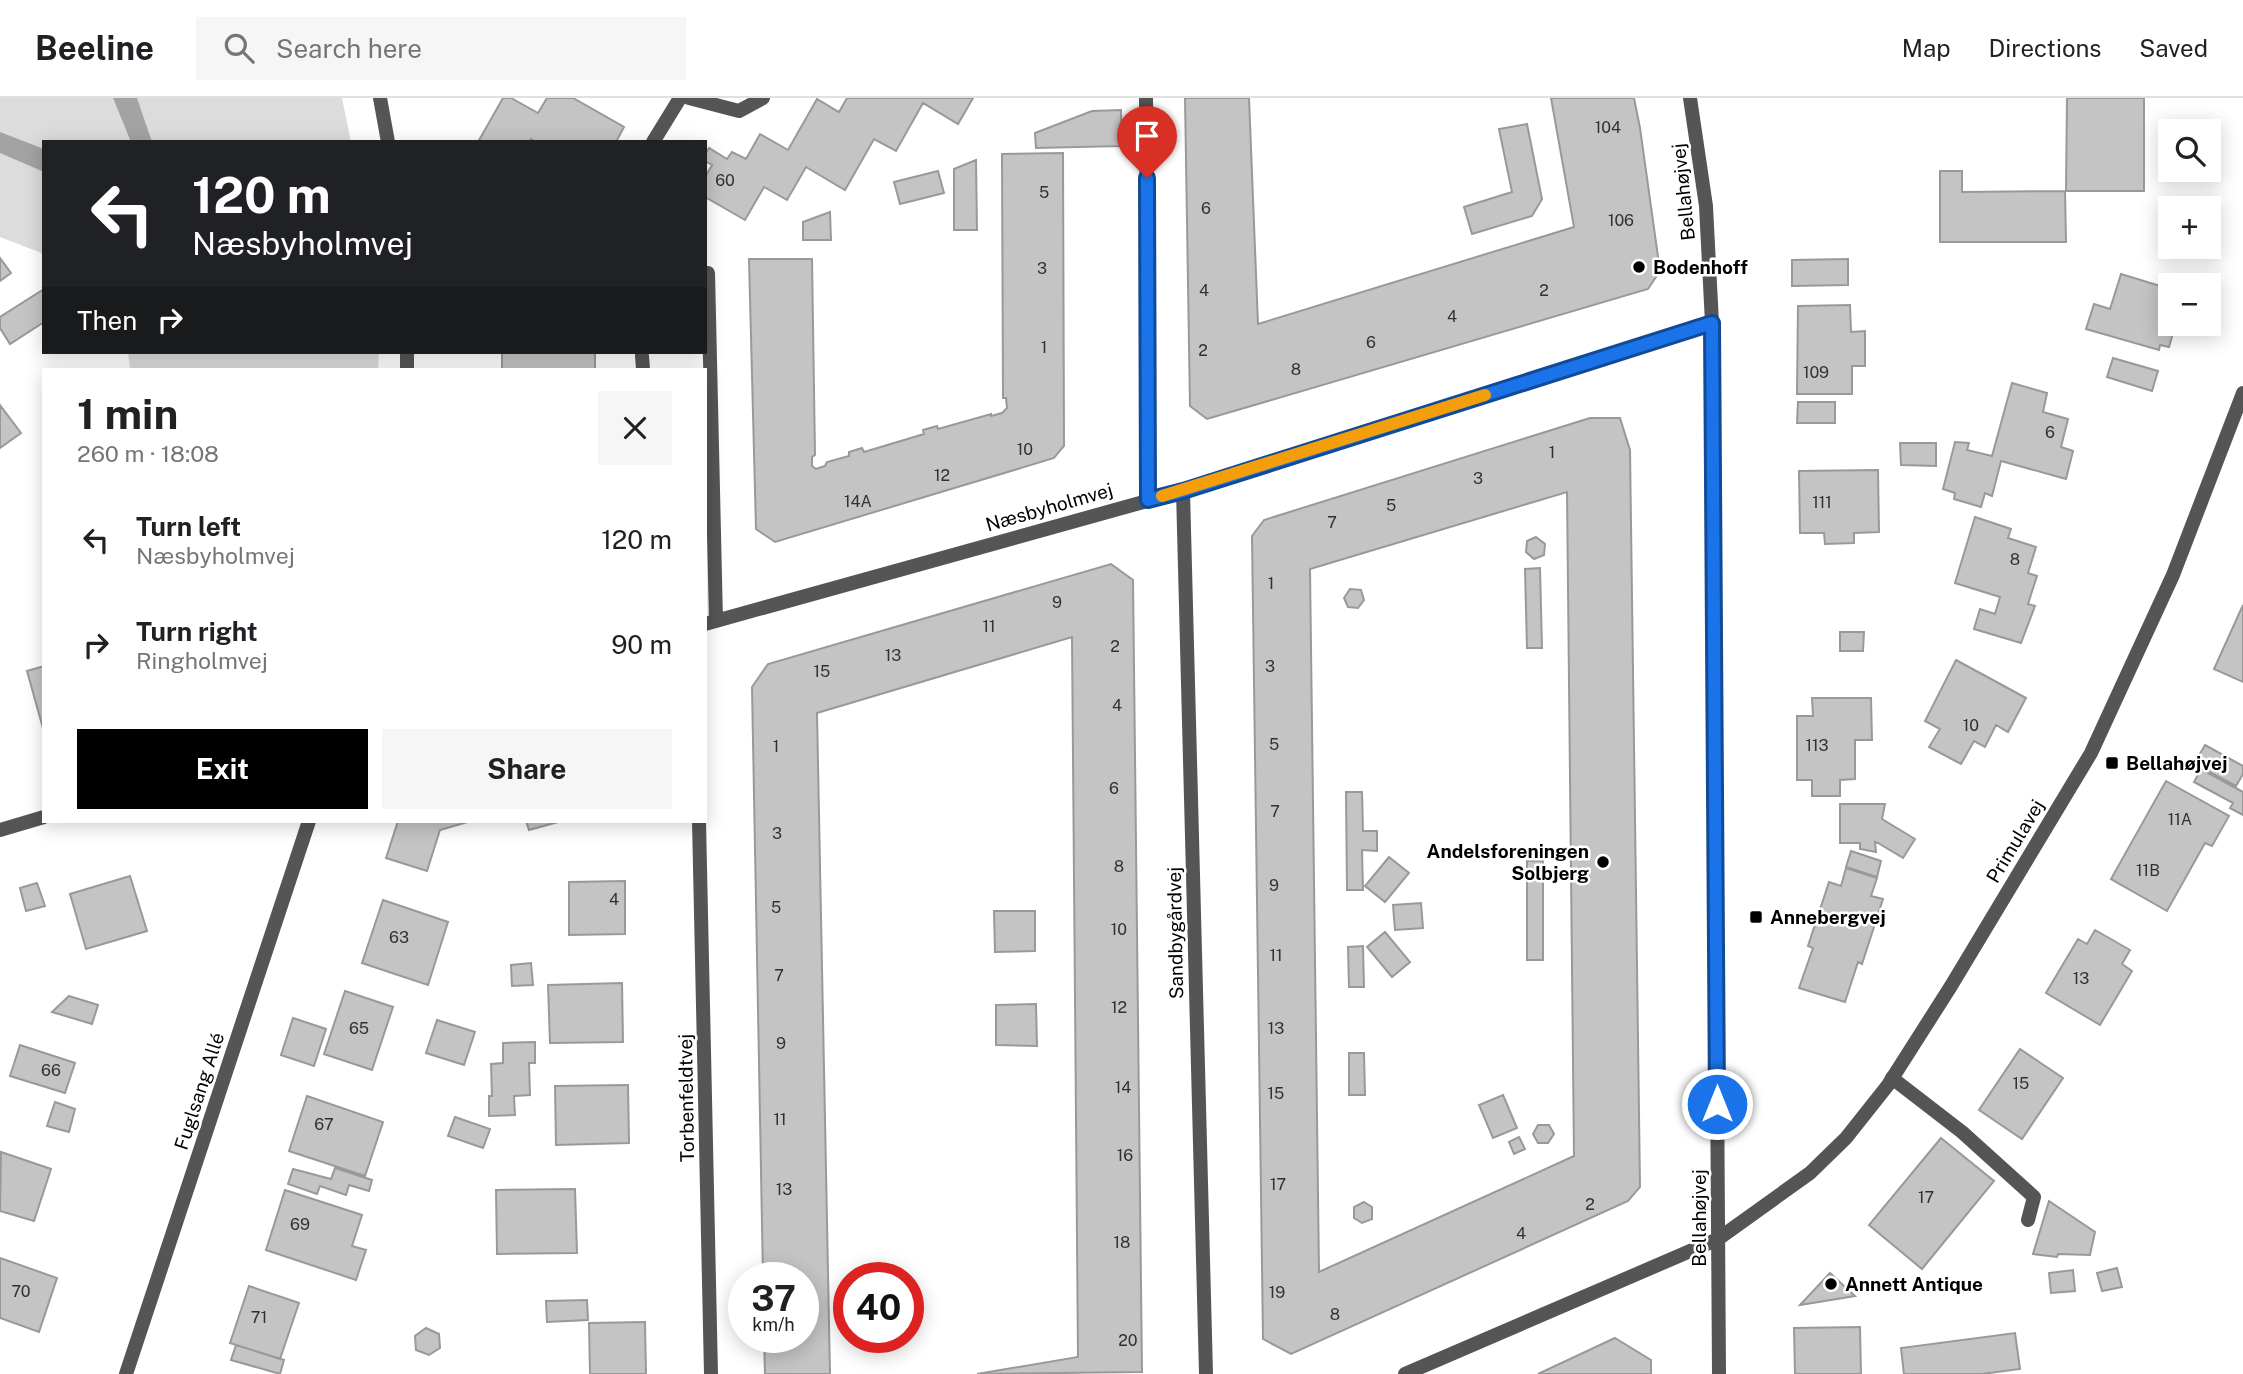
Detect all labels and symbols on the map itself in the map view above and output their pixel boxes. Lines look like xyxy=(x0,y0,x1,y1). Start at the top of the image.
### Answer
pin xyxy=(1117,106,1177,178)
house number: 104 xyxy=(1595,118,1621,137)
street label: Bellahøjvej xyxy=(1667,142,1699,242)
house number: 60 xyxy=(715,171,735,190)
house number: 5 xyxy=(1039,183,1049,202)
house number: 6 xyxy=(1201,199,1211,218)
house number: 106 xyxy=(1608,211,1634,230)
place label: Bodenhoff xyxy=(1653,256,1748,278)
house number: 3 xyxy=(1037,259,1047,278)
marker: Bodenhoff xyxy=(1631,259,1647,275)
house number: 4 xyxy=(1199,281,1209,300)
house number: 2 xyxy=(1539,281,1549,300)
house number: 4 xyxy=(1447,307,1457,326)
house number: 6 xyxy=(1366,333,1376,352)
house number: 1 xyxy=(1041,338,1047,357)
house number: 2 xyxy=(1198,341,1208,360)
house number: 8 xyxy=(1291,360,1301,379)
house number: 109 xyxy=(1803,363,1829,382)
house number: 6 xyxy=(2045,423,2055,442)
house number: 10 xyxy=(1017,440,1033,459)
house number: 1 xyxy=(1549,443,1555,462)
house number: 12 xyxy=(934,466,950,485)
house number: 3 xyxy=(1473,469,1483,488)
street label: Næsbyholmvej xyxy=(983,478,1115,536)
house number: 14A xyxy=(844,492,872,511)
house number: 111 xyxy=(1812,493,1832,512)
house number: 5 xyxy=(1386,496,1396,515)
house number: 7 xyxy=(1327,513,1337,532)
house number: 8 xyxy=(2010,550,2020,569)
house number: 1 xyxy=(1268,574,1274,593)
house number: 9 xyxy=(1052,593,1062,612)
house number: 11 xyxy=(982,617,996,636)
house number: 2 xyxy=(1110,637,1120,656)
house number: 13 xyxy=(885,646,901,665)
house number: 3 xyxy=(1265,657,1275,676)
house number: 15 xyxy=(814,662,830,681)
house number: 4 xyxy=(1112,696,1122,715)
house number: 10 xyxy=(1963,716,1979,735)
house number: 5 xyxy=(1269,735,1279,754)
house number: 113 xyxy=(1805,736,1829,755)
house number: 1 xyxy=(773,737,779,756)
place label: Bellahøjvej xyxy=(2126,752,2227,774)
marker: Bellahøjvej xyxy=(2104,755,2120,771)
house number: 6 xyxy=(1109,779,1119,798)
street label: Primulavej xyxy=(1982,796,2048,886)
house number: 7 xyxy=(1270,802,1280,821)
house number: 11A xyxy=(2168,810,2192,829)
house number: 3 xyxy=(772,824,782,843)
place label: Andelsforeningen Solbjerg xyxy=(1427,840,1589,884)
marker: Andelsforeningen Solbjerg xyxy=(1595,854,1611,870)
house number: 8 xyxy=(1114,857,1124,876)
house number: 11B xyxy=(2136,861,2160,880)
street label: Sandbygårdvej xyxy=(1163,867,1187,999)
house number: 9 xyxy=(1269,876,1279,895)
house number: 4 xyxy=(609,890,619,909)
house number: 5 xyxy=(771,898,781,917)
place label: Annebergvej xyxy=(1770,906,1886,928)
marker: Annebergvej xyxy=(1748,909,1764,925)
house number: 10 xyxy=(1111,920,1127,939)
house number: 63 xyxy=(389,928,409,947)
house number: 11 xyxy=(1269,946,1283,965)
house number: 7 xyxy=(774,966,784,985)
house number: 13 xyxy=(2073,969,2089,988)
house number: 12 xyxy=(1111,998,1127,1017)
house number: 65 xyxy=(349,1019,369,1038)
house number: 13 xyxy=(1268,1019,1284,1038)
street label: Fuglsang Allé xyxy=(170,1030,228,1152)
street label: Torbenfeldtvej xyxy=(674,1034,698,1162)
house number: 9 xyxy=(776,1034,786,1053)
house number: 66 xyxy=(41,1061,61,1080)
position arrow xyxy=(1680,1067,1754,1141)
house number: 15 xyxy=(2013,1074,2029,1093)
house number: 14 xyxy=(1115,1078,1131,1097)
house number: 15 xyxy=(1268,1084,1284,1103)
house number: 11 xyxy=(773,1110,787,1129)
house number: 67 xyxy=(314,1115,334,1134)
house number: 16 xyxy=(1117,1146,1133,1165)
street label: Bellahøjvej xyxy=(1688,1169,1710,1267)
house number: 17 xyxy=(1270,1175,1286,1194)
house number: 13 xyxy=(776,1180,792,1199)
house number: 17 xyxy=(1918,1188,1934,1207)
house number: 2 xyxy=(1585,1195,1595,1214)
house number: 69 xyxy=(290,1215,310,1234)
house number: 4 xyxy=(1516,1224,1526,1243)
house number: 18 xyxy=(1114,1233,1130,1252)
speed limit sign: 40 xyxy=(833,1262,924,1353)
place label: Annett Antique xyxy=(1845,1273,1983,1295)
marker: Annett Antique xyxy=(1823,1276,1839,1292)
house number: 70 xyxy=(11,1282,31,1301)
house number: 19 xyxy=(1269,1283,1285,1302)
house number: 8 xyxy=(1330,1305,1340,1324)
house number: 71 xyxy=(251,1308,267,1327)
house number: 20 xyxy=(1118,1331,1138,1350)

